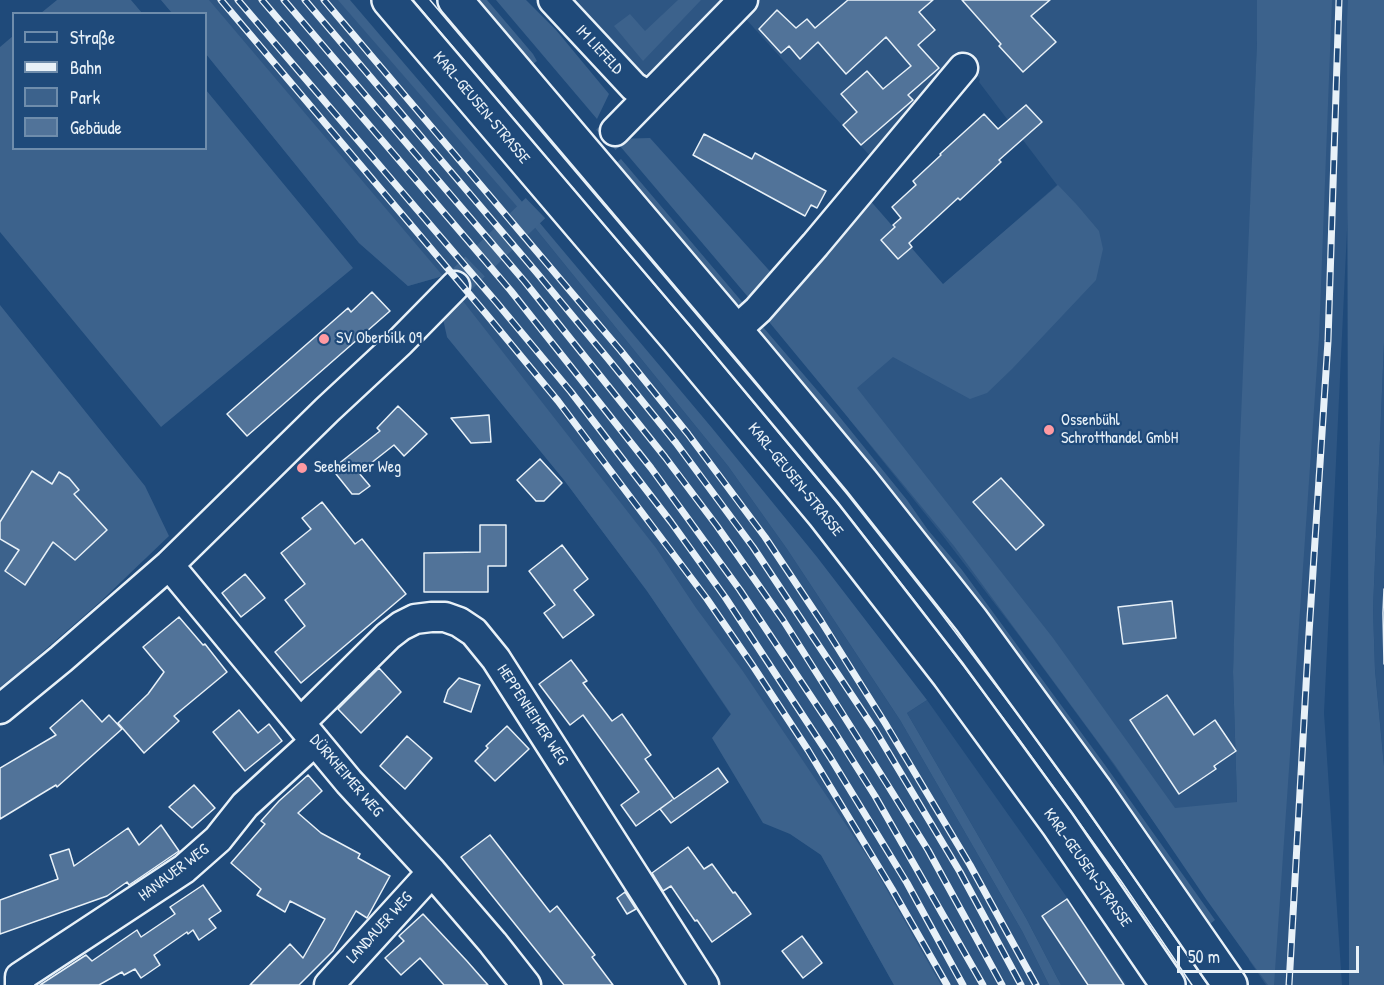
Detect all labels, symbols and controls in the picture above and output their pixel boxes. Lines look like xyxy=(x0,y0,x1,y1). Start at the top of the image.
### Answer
legend xyxy=(12,12,207,150)
street label: IM LIEFELD xyxy=(571,21,627,79)
text: Straße xyxy=(70,25,115,50)
street label: KARL-GEUSEN-STRASSE xyxy=(429,48,533,168)
text: Bahn xyxy=(70,55,102,80)
text: Park xyxy=(70,85,100,110)
text: Gebäude xyxy=(70,115,122,140)
place label: SV Oberbilk 09 xyxy=(336,329,422,349)
marker: SV Oberbilk 09 xyxy=(317,332,331,346)
place label: Ossenbühl Schrotthandel GmbH xyxy=(1061,411,1178,449)
street label: KARL-GEUSEN-STRASSE xyxy=(743,419,847,541)
marker: Ossenbühl Schrotthandel GmbH xyxy=(1042,423,1056,437)
place label: Seeheimer Weg xyxy=(314,458,401,478)
marker: Seeheimer Weg xyxy=(295,461,309,475)
street label: HEPPENHEIMER WEG xyxy=(492,661,572,769)
street label: DÜRKHEIMER WEG xyxy=(305,731,387,821)
street label: KARL-GEUSEN-STRASSE xyxy=(1039,805,1135,931)
street label: HANAUER WEG xyxy=(135,840,213,906)
street label: LANDAUER WEG xyxy=(343,888,417,968)
scale bar xyxy=(1180,934,1362,972)
text: 50 m xyxy=(1188,944,1220,969)

